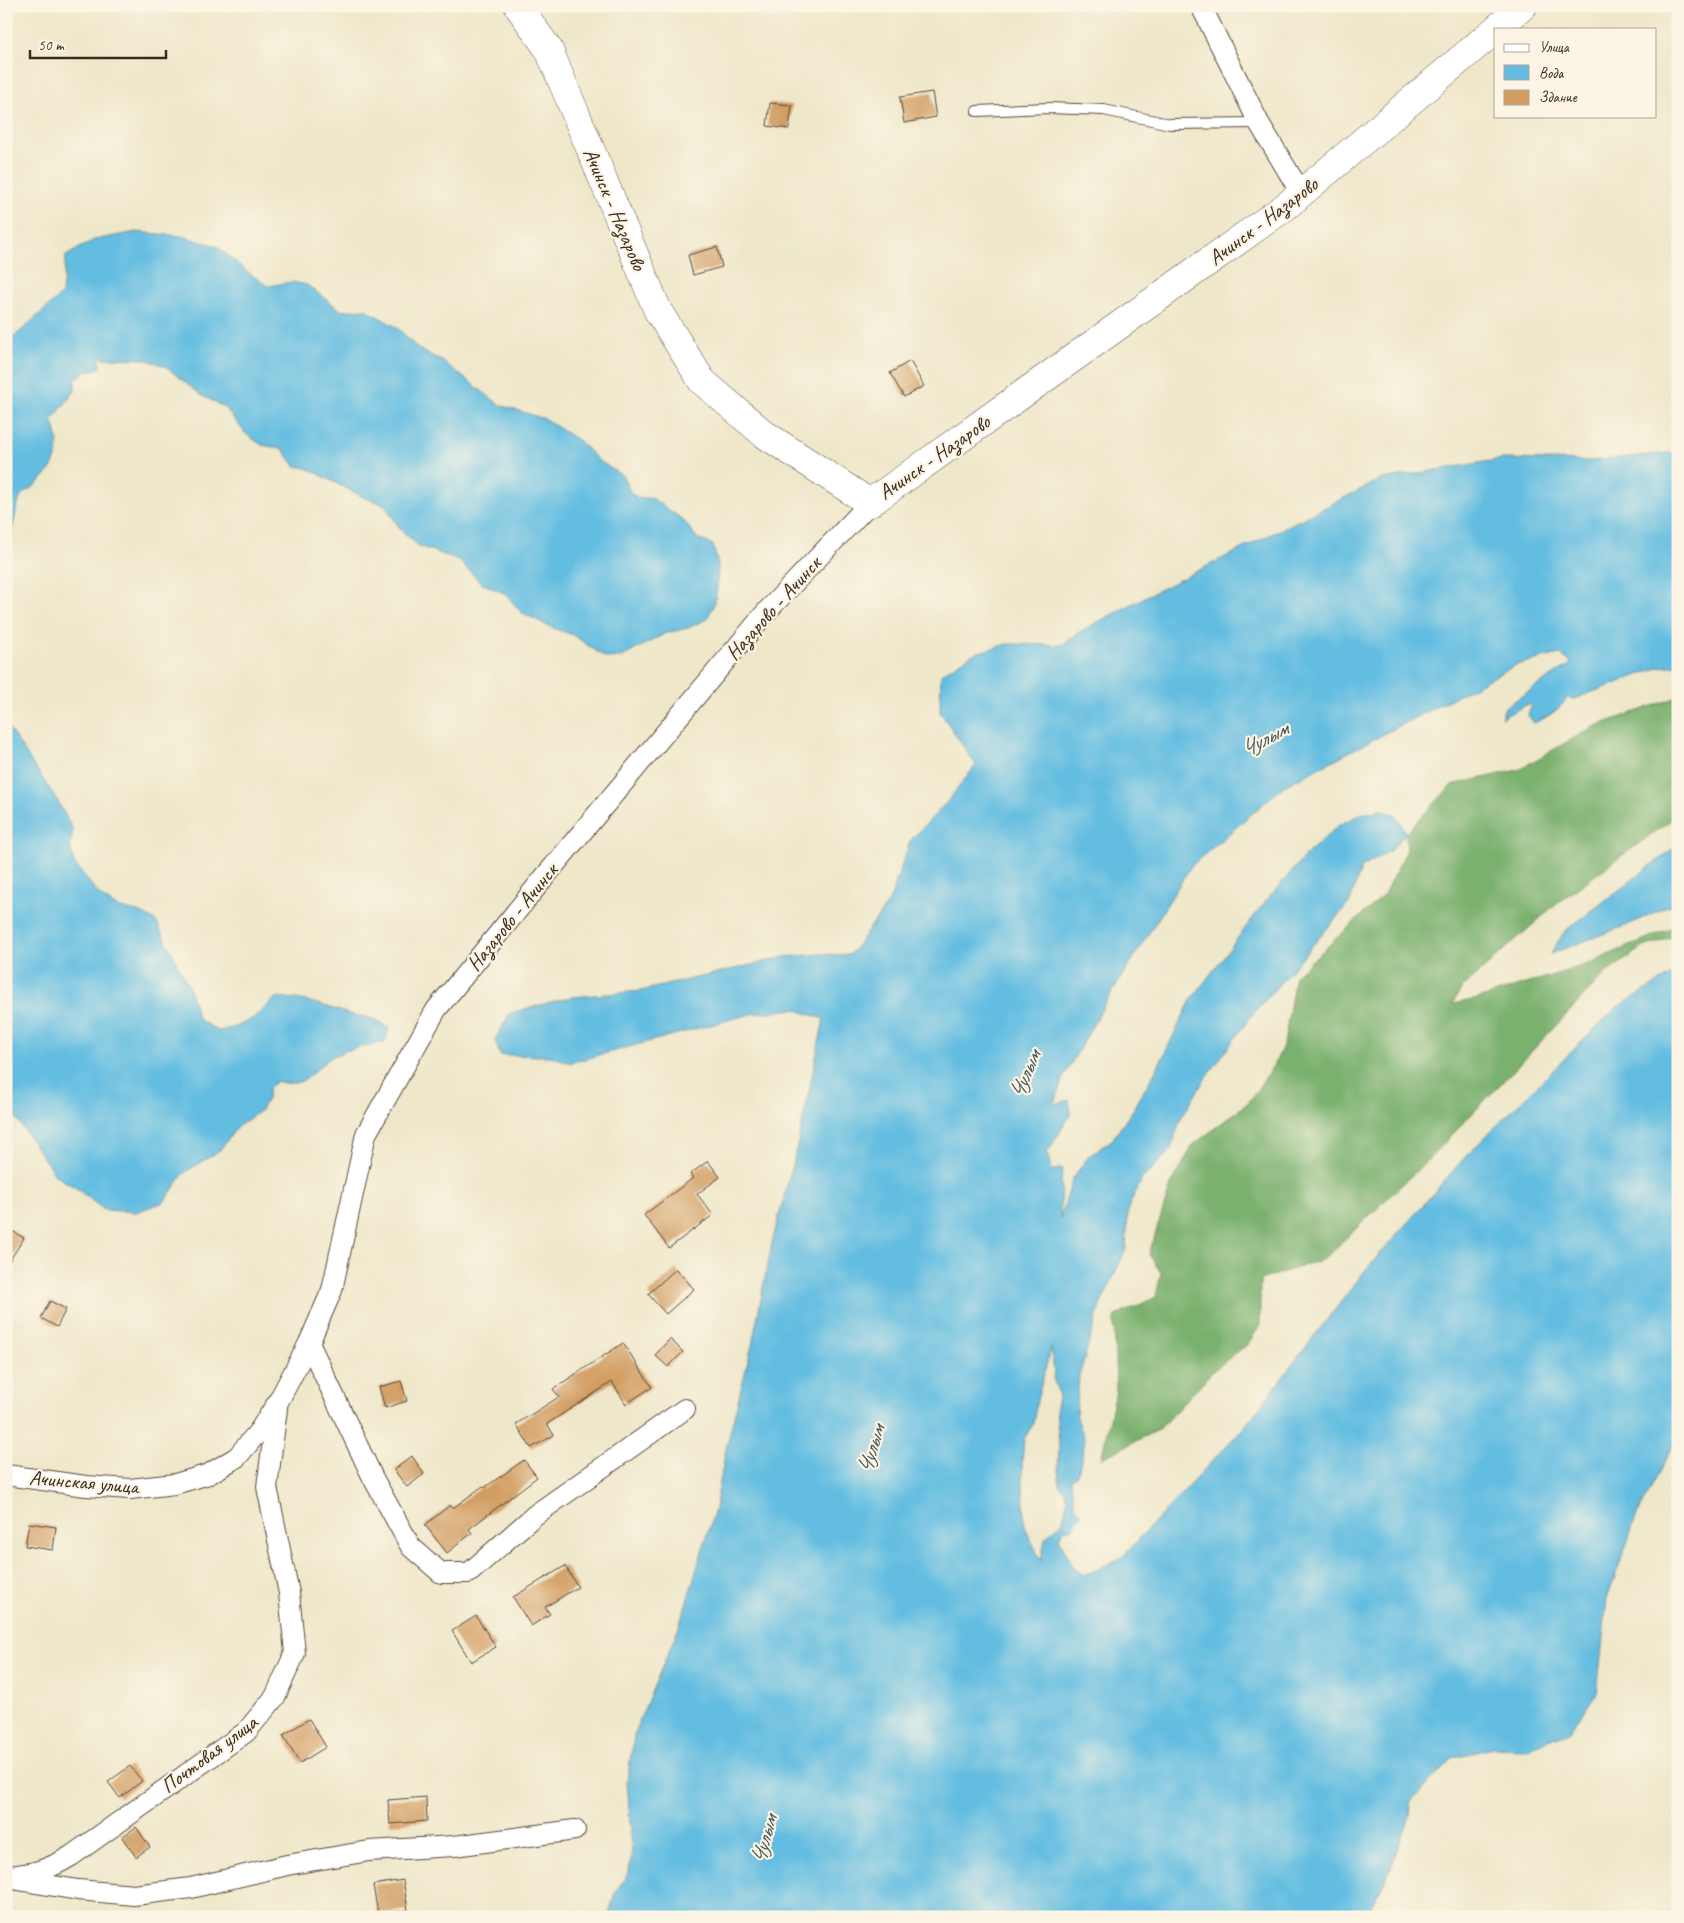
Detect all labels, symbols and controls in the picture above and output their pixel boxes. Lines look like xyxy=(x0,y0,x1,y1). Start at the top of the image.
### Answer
scale bar xyxy=(30,28,166,60)
legend xyxy=(1494,28,1656,118)
text: 50 m xyxy=(38,36,65,55)
text: Улица xyxy=(1539,38,1570,57)
text: Вода xyxy=(1539,64,1564,83)
text: Здание xyxy=(1539,88,1578,107)
street label: Ачинск - Назарово xyxy=(577,144,653,276)
street label: Ачинск - Назарово xyxy=(1203,170,1325,271)
street label: Ачинск - Назарово xyxy=(873,408,997,506)
street label: Назарово - Ачинск xyxy=(720,549,829,666)
water label: Чулым xyxy=(1236,713,1296,763)
street label: Назарово - Ачинск xyxy=(461,856,565,977)
water label: Чулым xyxy=(1002,1043,1049,1103)
water label: Чулым xyxy=(850,1418,893,1477)
street label: Ачинская улица xyxy=(28,1464,142,1500)
street label: Почтовая улица xyxy=(156,1708,264,1799)
water label: Чулым xyxy=(744,1808,785,1867)

